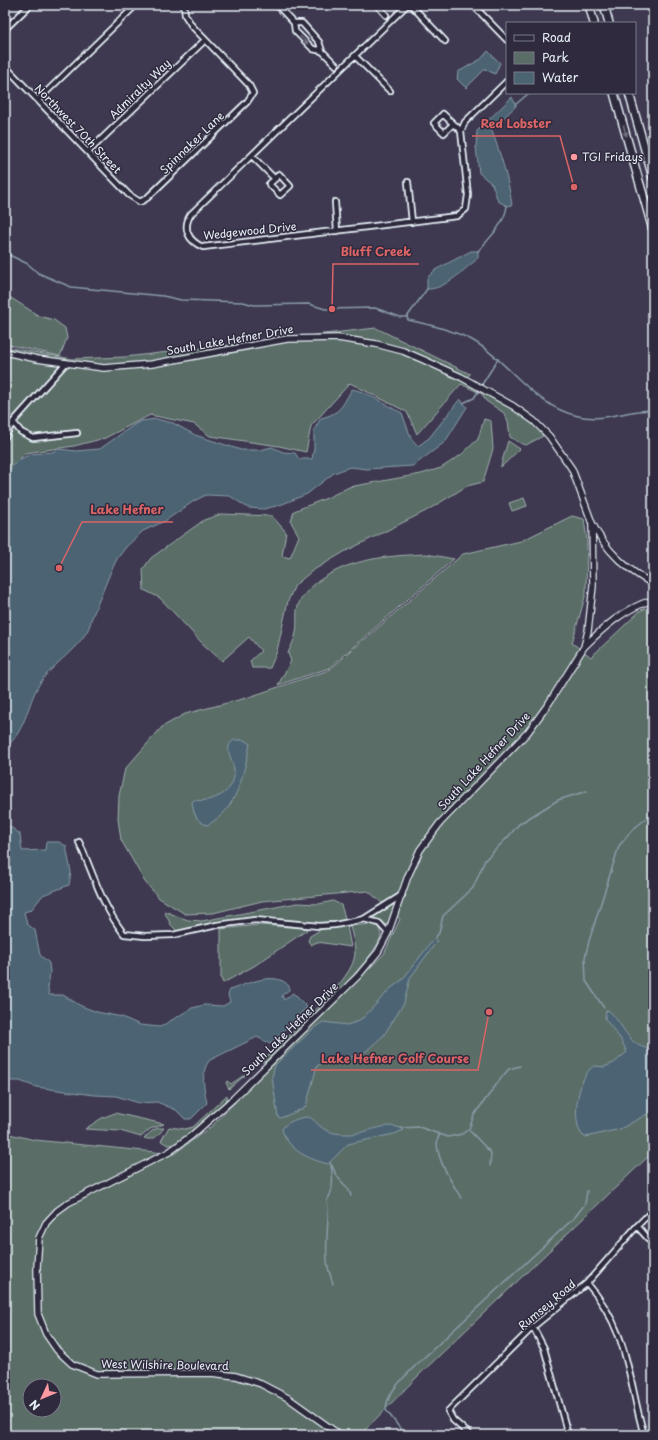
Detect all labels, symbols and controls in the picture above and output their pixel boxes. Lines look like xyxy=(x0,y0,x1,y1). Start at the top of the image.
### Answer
legend xyxy=(506,22,636,94)
text: Road xyxy=(542,28,571,46)
one-way arrow xyxy=(299,35,309,45)
text: Park xyxy=(542,48,569,66)
street label: Admiralty Way xyxy=(105,55,174,123)
text: Water xyxy=(542,68,579,86)
street label: Northwest 70th Street xyxy=(31,80,126,178)
street label: Spinnaker Lane xyxy=(156,107,228,178)
callout: Red Lobster xyxy=(472,112,560,136)
text: Red Lobster xyxy=(481,114,552,132)
one-way arrow xyxy=(622,125,628,137)
place label: TGI Fridays xyxy=(582,148,643,165)
marker: TGI Fridays xyxy=(569,152,579,162)
street label: Wedgewood Drive xyxy=(203,217,297,244)
callout: Bluff Creek xyxy=(333,240,419,264)
text: Bluff Creek xyxy=(341,242,411,260)
street label: South Lake Hefner Drive xyxy=(165,320,295,359)
callout: Lake Hefner xyxy=(82,498,173,522)
text: Lake Hefner xyxy=(90,500,165,518)
street label: South Lake Hefner Drive xyxy=(434,708,534,813)
street label: South Lake Hefner Drive xyxy=(238,978,342,1079)
callout: Lake Hefner Golf Course xyxy=(311,1046,478,1070)
text: Lake Hefner Golf Course xyxy=(321,1049,469,1067)
street label: Rumsey Road xyxy=(514,1275,579,1334)
street label: West Wilshire Boulevard xyxy=(101,1355,229,1374)
north arrow xyxy=(22,1378,62,1418)
text: N xyxy=(25,1396,44,1414)

